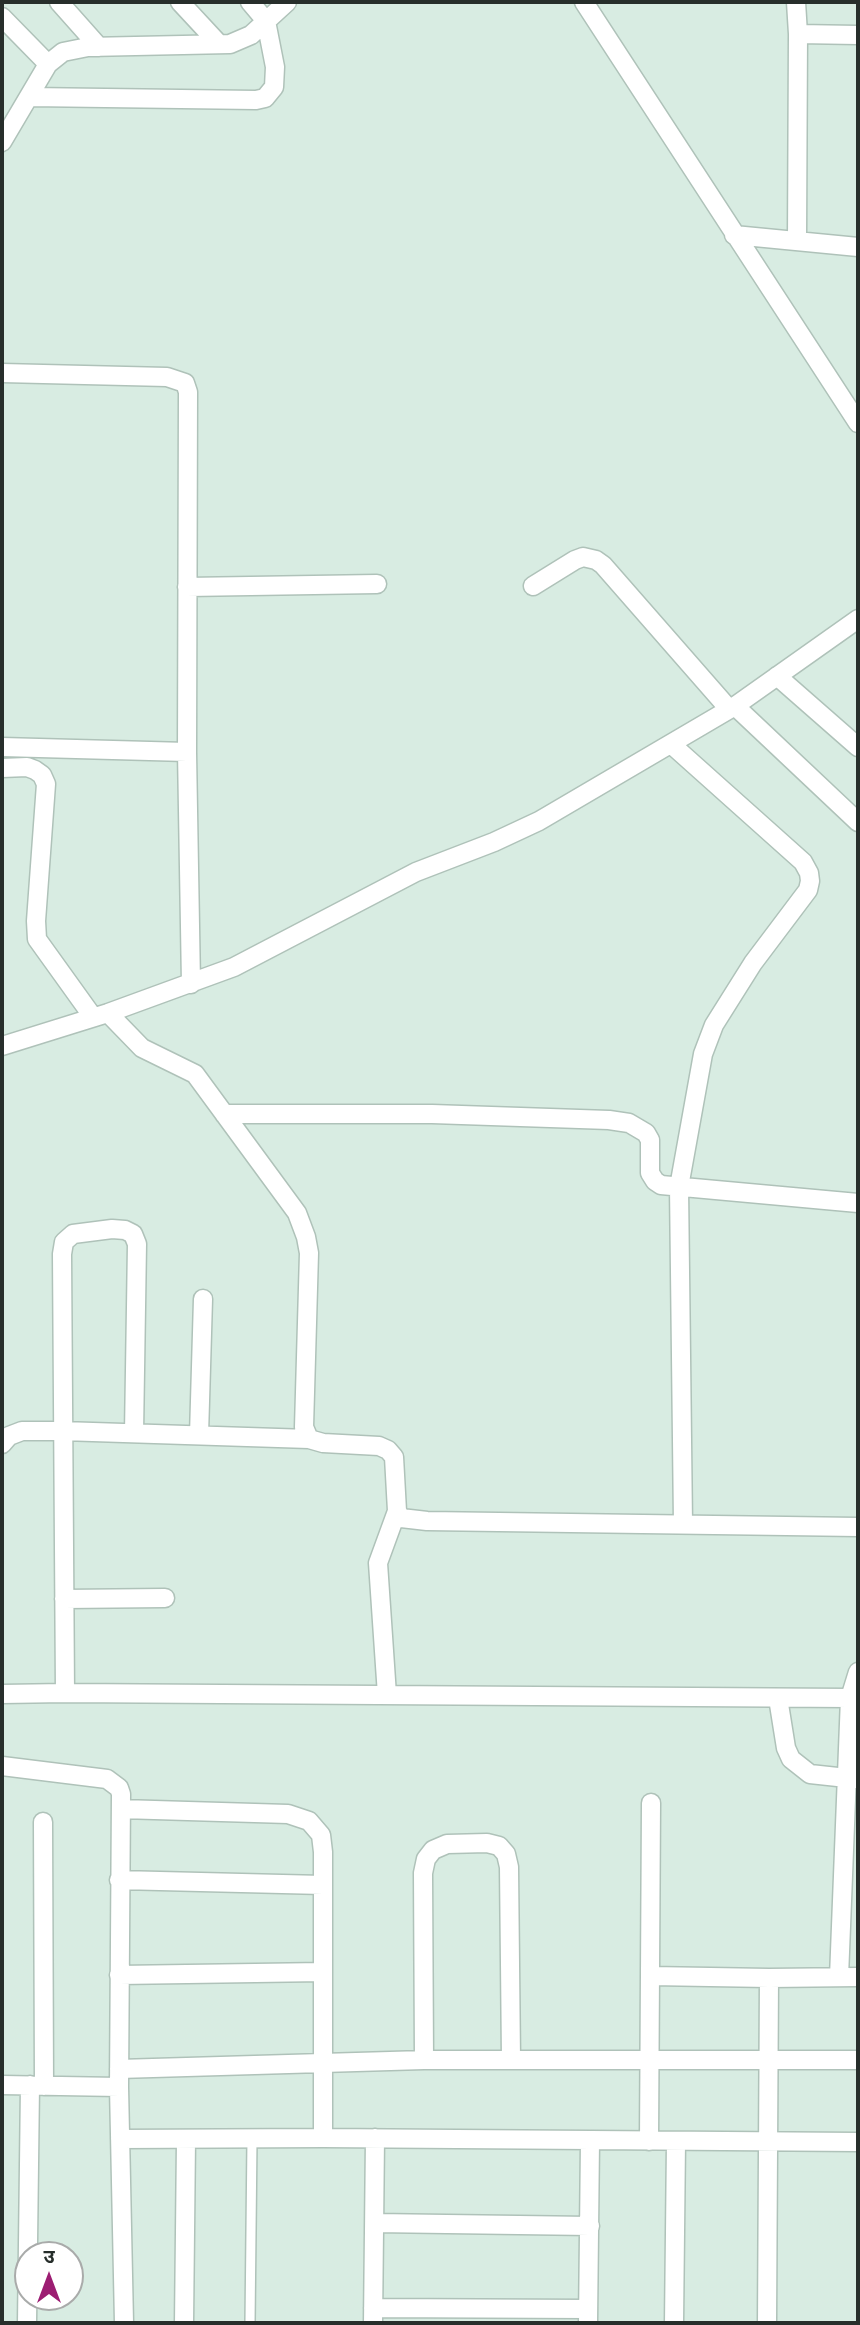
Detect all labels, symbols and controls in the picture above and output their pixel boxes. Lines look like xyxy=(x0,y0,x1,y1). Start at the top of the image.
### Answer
north arrow xyxy=(14,2241,84,2311)
text: उ xyxy=(43,2245,55,2268)

